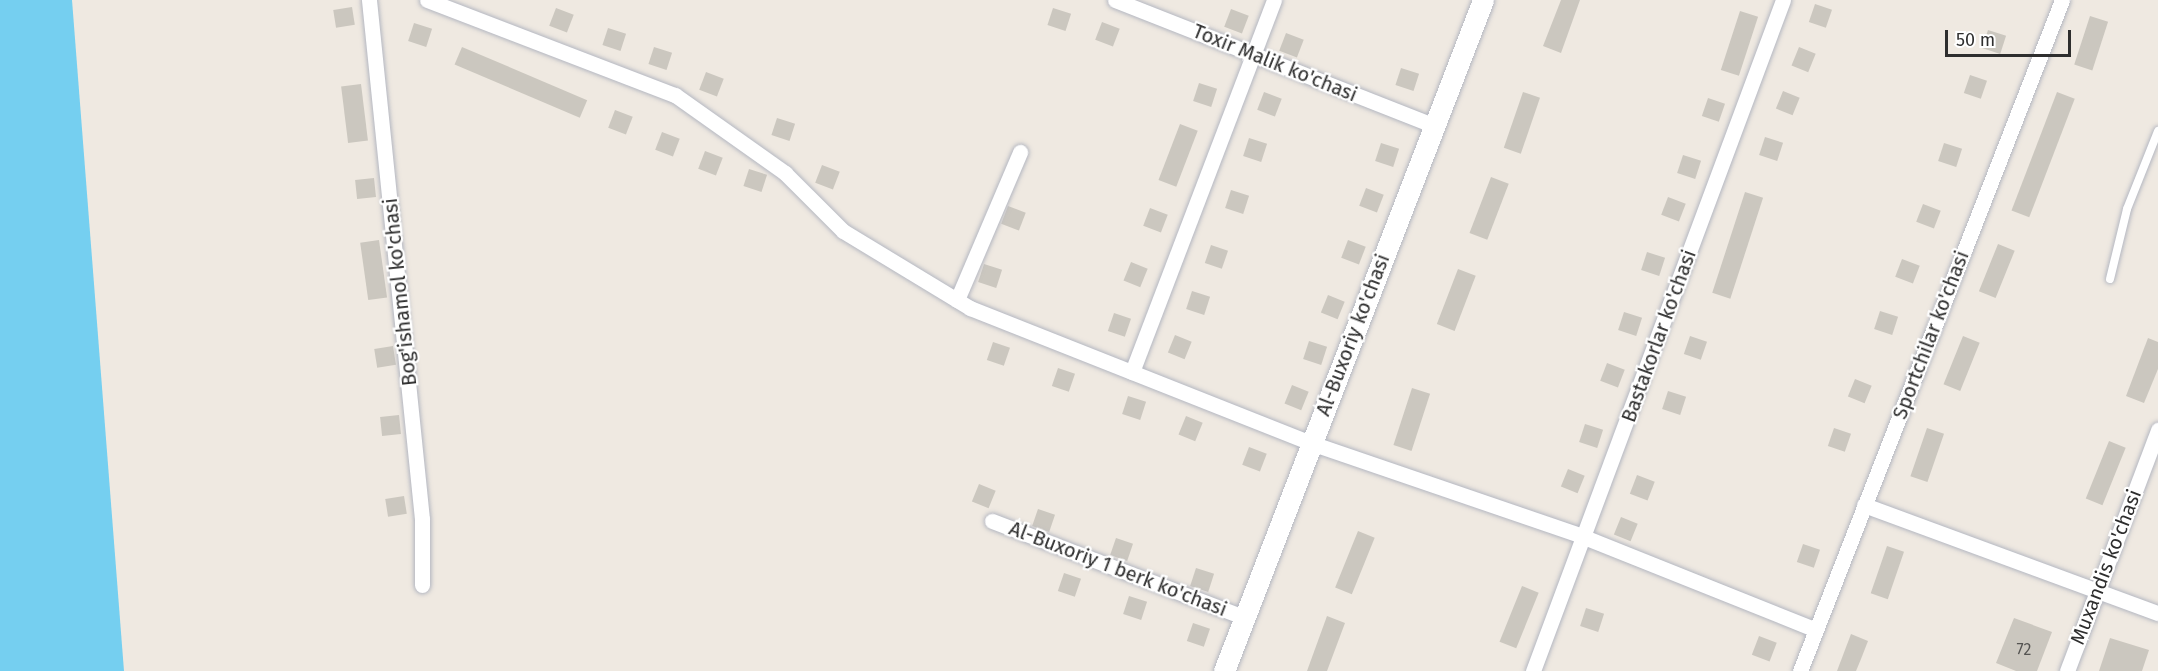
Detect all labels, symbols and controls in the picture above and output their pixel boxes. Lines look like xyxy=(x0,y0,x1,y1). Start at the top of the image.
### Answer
scale bar xyxy=(1948,18,2074,56)
street label: Toxir Malik ko'chasi xyxy=(1189,19,1361,107)
text: 50 m xyxy=(1956,29,1995,51)
street label: Bog'ishamol ko'chasi xyxy=(378,197,422,387)
street label: Bastakorlar ko'chasi xyxy=(1617,246,1701,426)
street label: Sportchilar ko'chasi xyxy=(1888,247,1974,423)
street label: Al-Buxoriy ko'chasi xyxy=(1311,251,1395,419)
street label: Muxandis ko'chasi xyxy=(2065,486,2147,648)
street label: Al-Buxoriy 1 berk ko'chasi xyxy=(1006,516,1230,622)
house number: 72 xyxy=(2017,640,2031,660)

